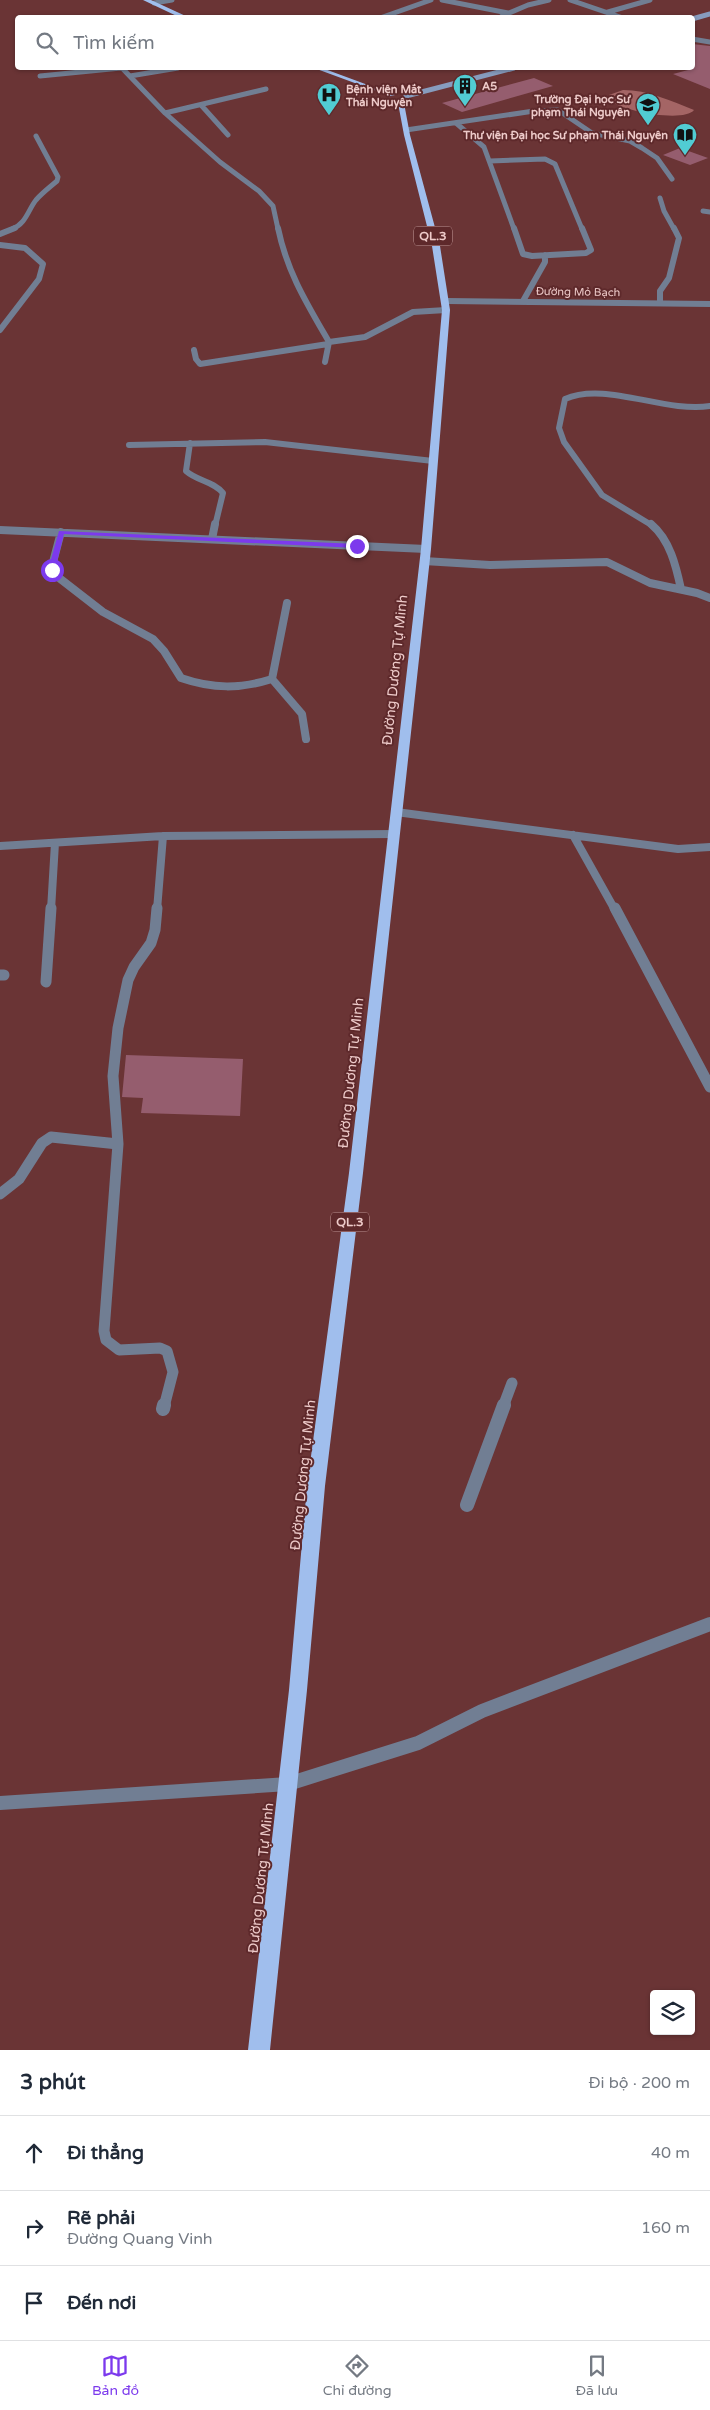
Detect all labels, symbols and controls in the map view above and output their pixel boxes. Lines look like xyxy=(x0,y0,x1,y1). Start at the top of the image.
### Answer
search box xyxy=(15,15,695,70)
icon: search xyxy=(33,29,61,57)
text: Tìm kiếm xyxy=(73,32,155,54)
building icon: A5 xyxy=(452,73,478,107)
place label: A5 xyxy=(482,80,497,93)
hospital icon: Bệnh viện Mắt Thái Nguyên xyxy=(316,82,342,116)
place label: Bệnh viện Mắt Thái Nguyên xyxy=(345,83,422,110)
school or university icon: Trường Đại học Sư phạm Thái Nguyên xyxy=(635,92,661,126)
place label: Trường Đại học Sư phạm Thái Nguyên xyxy=(531,93,631,120)
library icon: Thư viện Đại học Sư phạm Thái Nguyên xyxy=(672,122,698,156)
place label: Thư viện Đại học Sư phạm Thái Nguyên xyxy=(462,129,668,143)
road number: QL.3 xyxy=(414,227,452,246)
street label: Đường Mỏ Bạch xyxy=(536,285,620,299)
route end xyxy=(346,535,369,558)
route start xyxy=(41,559,64,582)
street label: Đường Dương Tự Minh xyxy=(379,594,411,746)
street label: Đường Dương Tự Minh xyxy=(335,997,367,1149)
road number: QL.3 xyxy=(331,1212,369,1232)
street label: Đường Dương Tự Minh xyxy=(287,1399,319,1551)
street label: Đường Dương Tự Minh xyxy=(245,1802,277,1954)
map controls xyxy=(650,1990,695,2035)
button: layers xyxy=(650,1990,695,2035)
text: 3 phút xyxy=(20,2070,85,2095)
text: Đi bộ · 200 m xyxy=(589,2073,690,2093)
icon: ahead xyxy=(20,2139,48,2167)
text: Đi thẳng xyxy=(67,2142,144,2164)
text: 40 m xyxy=(651,2143,690,2163)
text: Rẽ phải xyxy=(67,2207,135,2229)
icon: right xyxy=(20,2214,48,2242)
text: 160 m xyxy=(641,2218,690,2238)
text: Đường Quang Vinh xyxy=(67,2229,213,2249)
icon: arrive xyxy=(20,2289,48,2317)
text: Đến nơi xyxy=(67,2292,136,2314)
tab: Bản đồ xyxy=(92,2352,139,2399)
tab: Chỉ đường xyxy=(323,2352,392,2399)
tab: Đã lưu xyxy=(575,2352,618,2399)

